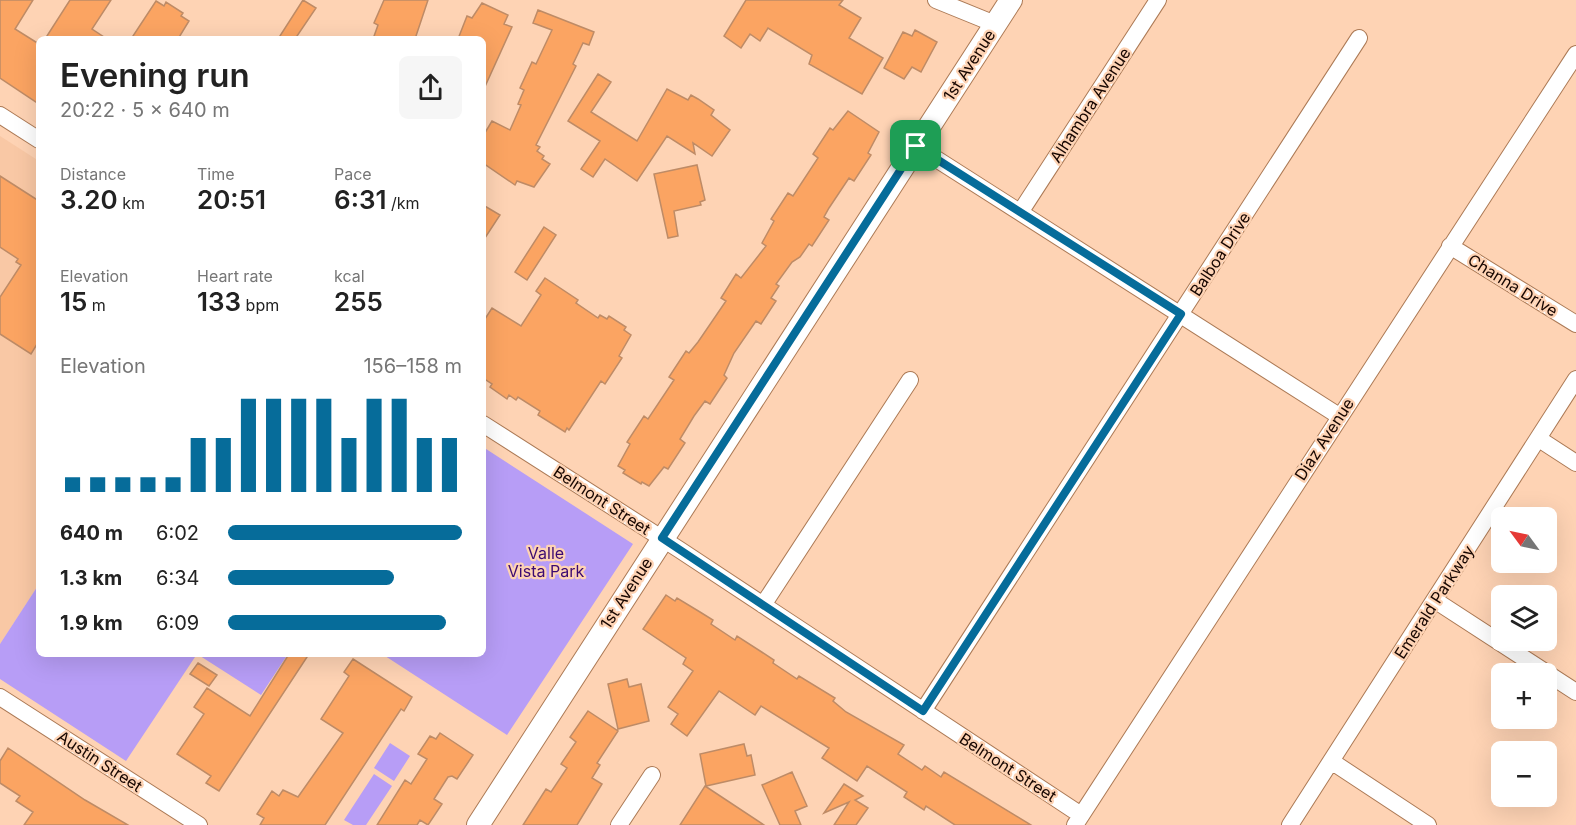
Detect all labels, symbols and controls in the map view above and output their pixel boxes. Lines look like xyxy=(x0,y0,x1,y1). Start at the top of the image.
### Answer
street label: 1st Avenue xyxy=(939,26,999,104)
street label: Alhambra Avenue xyxy=(1045,44,1135,166)
text: Evening run xyxy=(60,55,250,95)
button: share xyxy=(399,56,462,119)
text: 20:22 · 5 × 640 m xyxy=(60,98,230,122)
pin xyxy=(890,120,941,171)
icon: arrive xyxy=(899,129,932,162)
text: Distance xyxy=(60,164,126,184)
text: Time xyxy=(197,164,235,184)
text: Pace xyxy=(334,164,372,184)
text: 3.20 xyxy=(60,184,118,215)
text: 20:51 xyxy=(197,184,266,215)
text: 6:31 xyxy=(334,184,386,215)
text: km xyxy=(118,193,145,213)
text: /km xyxy=(386,193,420,213)
street label: Balboa Drive xyxy=(1185,208,1255,300)
street label: Channa Drive xyxy=(1464,249,1562,321)
text: Elevation xyxy=(60,266,129,286)
text: Heart rate xyxy=(197,266,273,286)
text: kcal xyxy=(334,266,365,286)
text: 15 xyxy=(60,286,87,317)
text: 133 xyxy=(197,286,241,317)
text: 255 xyxy=(334,286,383,317)
text: m xyxy=(87,295,106,315)
text: bpm xyxy=(241,295,279,315)
text: Elevation xyxy=(60,354,146,378)
text: 156–158 m xyxy=(363,354,462,378)
street label: Diaz Avenue xyxy=(1290,394,1358,484)
street label: Belmont Street xyxy=(550,461,654,539)
north arrow xyxy=(1491,507,1557,573)
map controls xyxy=(1491,507,1557,807)
text: 640 m xyxy=(60,521,123,545)
text: 6:02 xyxy=(156,521,199,545)
street label: Emerald Parkway xyxy=(1390,542,1478,662)
park label: Valle Vista Park xyxy=(508,543,584,581)
street label: 1st Avenue xyxy=(596,554,656,632)
text: 1.3 km xyxy=(60,566,122,590)
text: 6:34 xyxy=(156,566,199,590)
button: layers xyxy=(1491,585,1557,651)
text: 1.9 km xyxy=(60,611,123,635)
text: 6:09 xyxy=(156,611,199,635)
button: + xyxy=(1491,663,1557,729)
street label: Austin Street xyxy=(54,726,146,796)
street label: Belmont Street xyxy=(956,728,1060,806)
button: − xyxy=(1491,741,1557,807)

